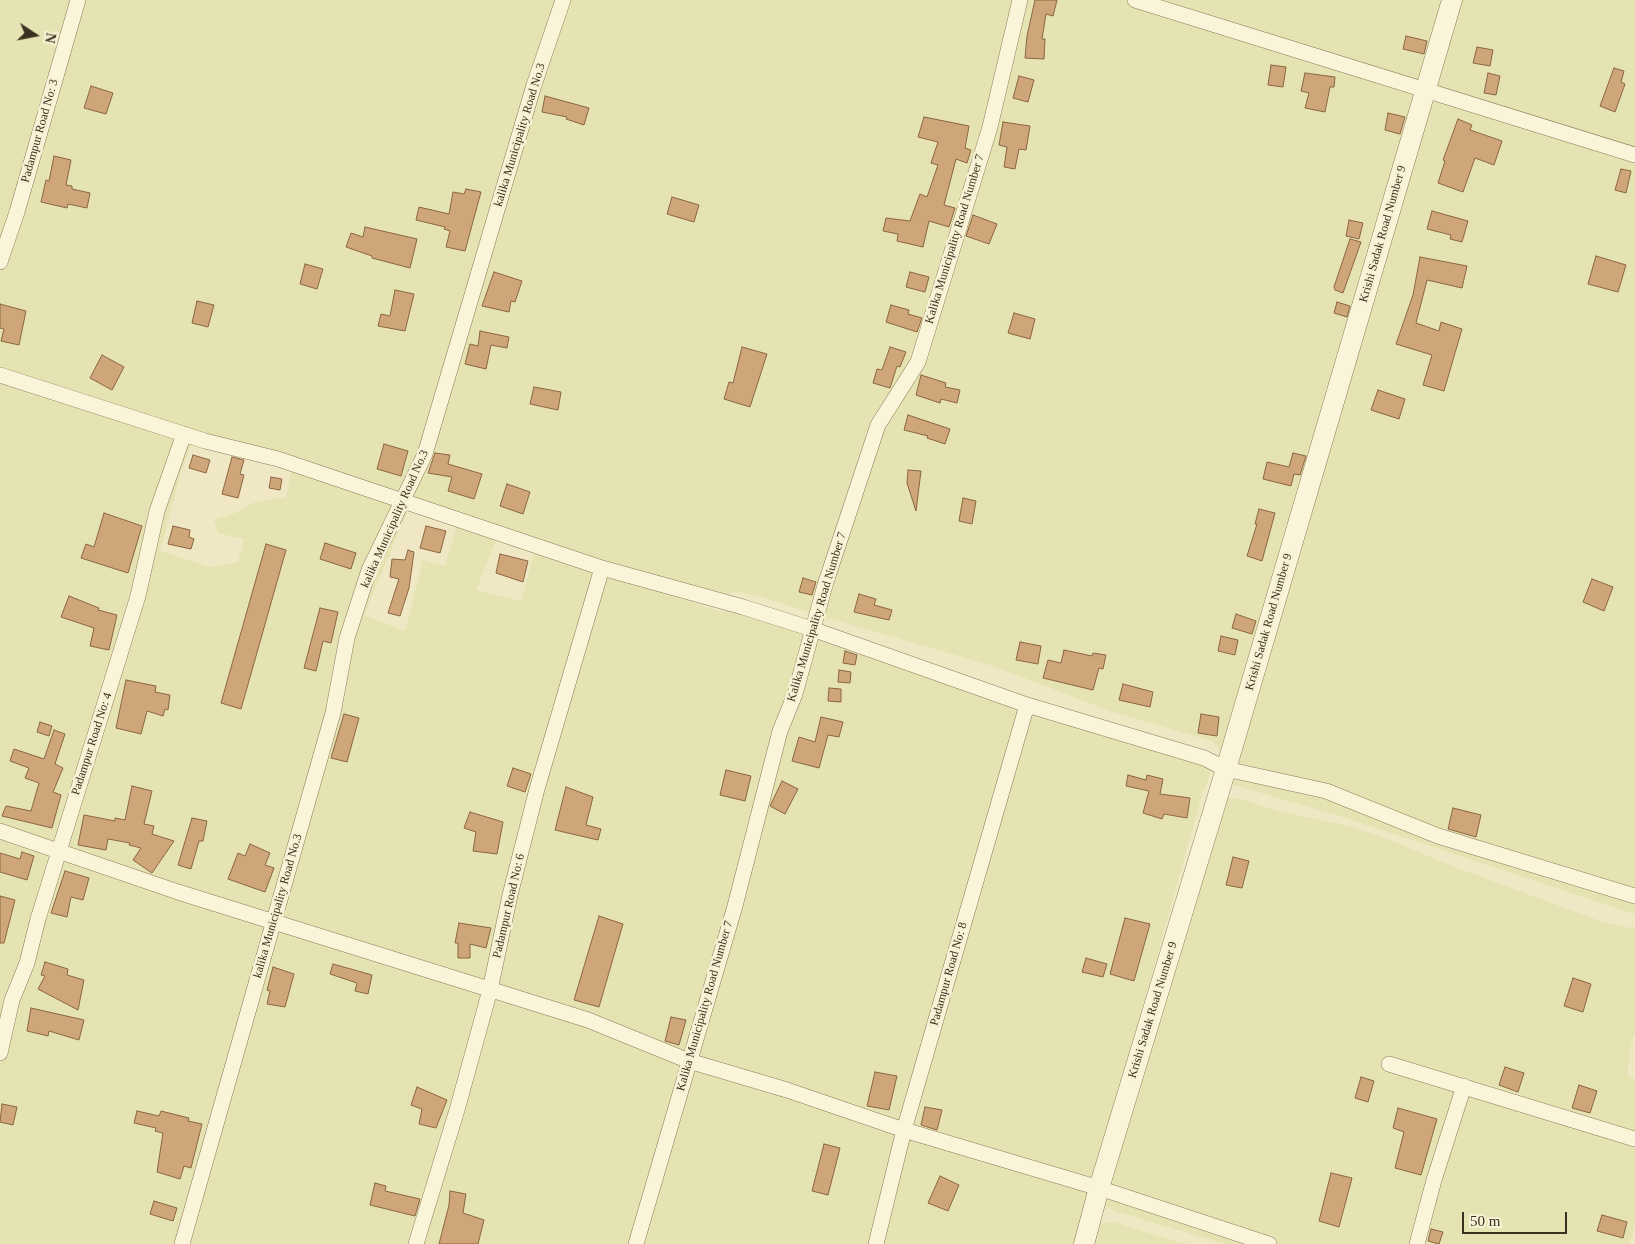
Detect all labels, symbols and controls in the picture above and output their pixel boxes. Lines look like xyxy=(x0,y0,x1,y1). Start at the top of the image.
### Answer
north arrow xyxy=(10,10,60,60)
text: N xyxy=(42,32,59,44)
street label: kalika Municipality Road No.3 xyxy=(491,62,549,208)
street label: Padampur Road No: 3 xyxy=(18,78,62,184)
street label: Kalika Municipality Road Number 7 xyxy=(922,152,988,326)
street label: Krishi Sadak Road Number 9 xyxy=(1357,164,1409,304)
street label: kalika Municipality Road No.3 xyxy=(358,448,432,590)
street label: Kalika Municipality Road Number 7 xyxy=(784,530,850,704)
street label: Krishi Sadak Road Number 9 xyxy=(1243,552,1295,692)
street label: Padampur Road No: 4 xyxy=(69,691,115,797)
street label: kalika Municipality Road No.3 xyxy=(251,832,305,980)
street label: Padampur Road No: 6 xyxy=(490,852,528,960)
street label: Kalika Municipality Road Number 7 xyxy=(674,919,736,1093)
street label: Padampur Road No: 8 xyxy=(927,921,971,1027)
street label: Krishi Sadak Road Number 9 xyxy=(1125,940,1181,1080)
scale bar xyxy=(1465,1202,1570,1234)
text: 50 m xyxy=(1470,1213,1500,1229)

